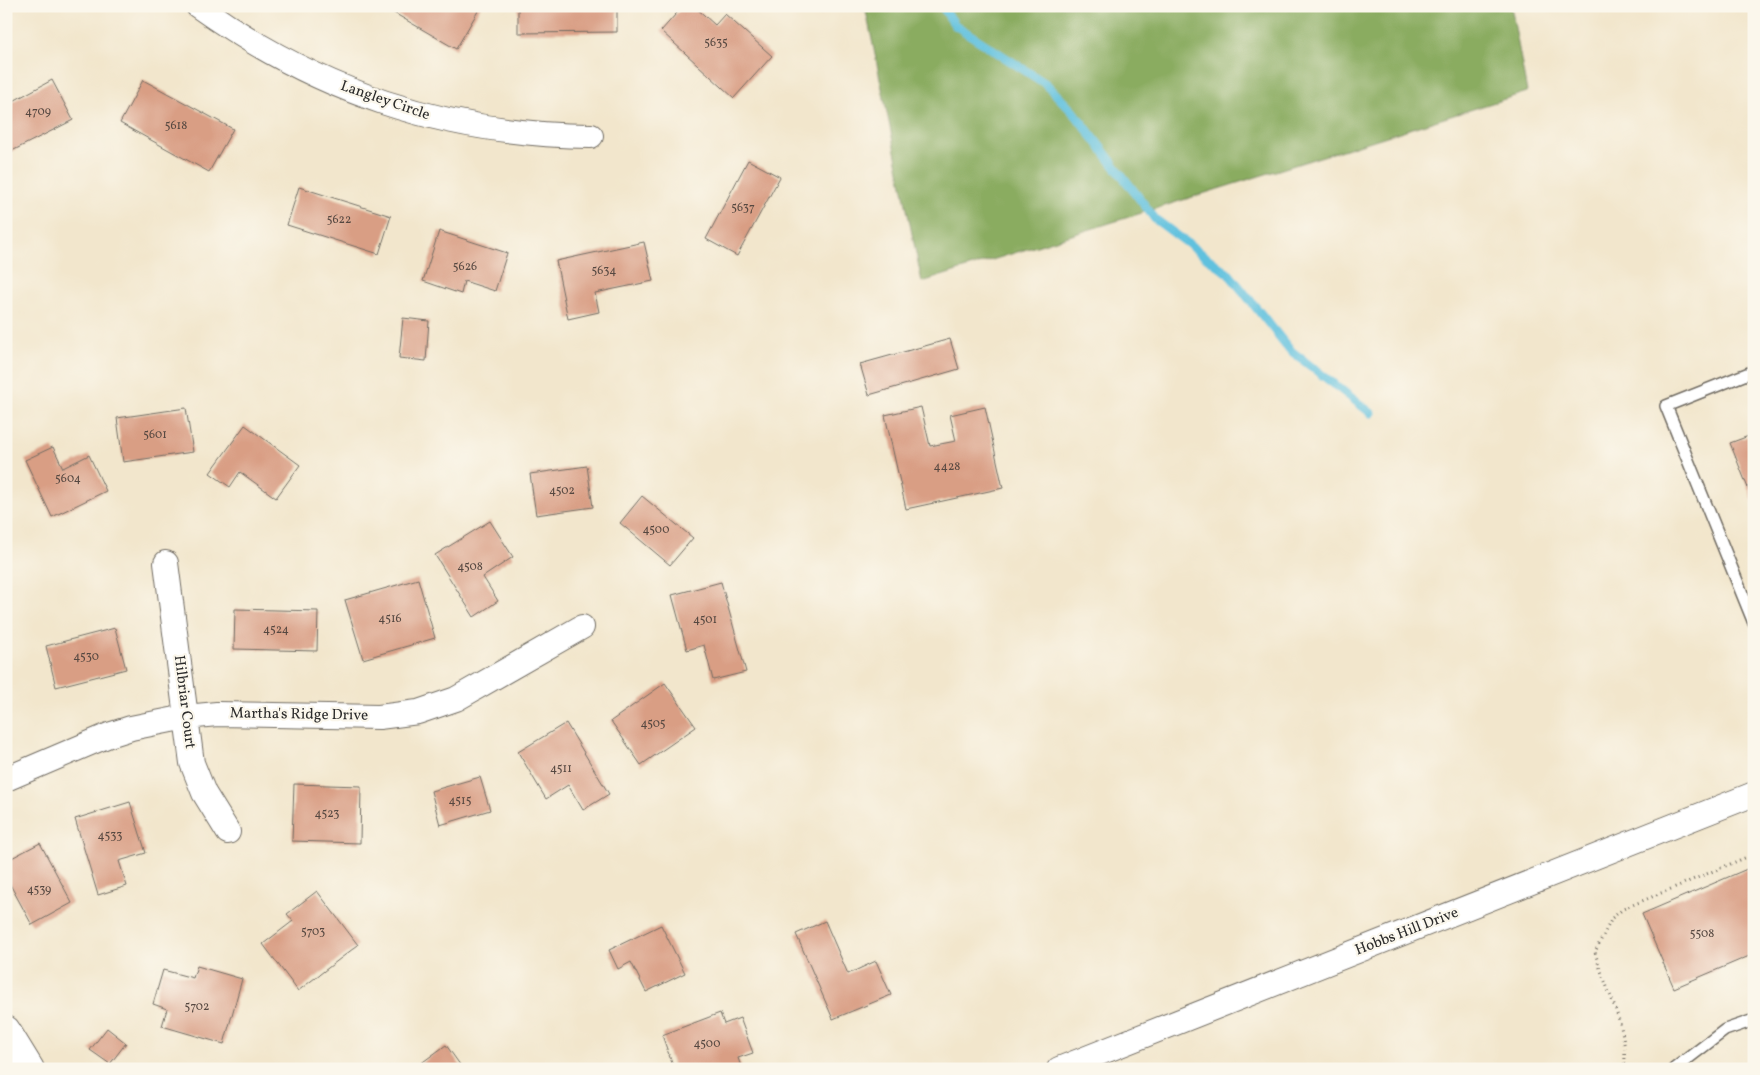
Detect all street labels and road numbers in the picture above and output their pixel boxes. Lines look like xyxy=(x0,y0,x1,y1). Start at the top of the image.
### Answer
street label: Langley Circle xyxy=(338,76,432,126)
street label: Hilbriar Court xyxy=(168,654,200,750)
street label: Martha's Ridge Drive xyxy=(230,703,368,727)
street label: Hobbs Hill Drive xyxy=(1352,903,1462,961)

